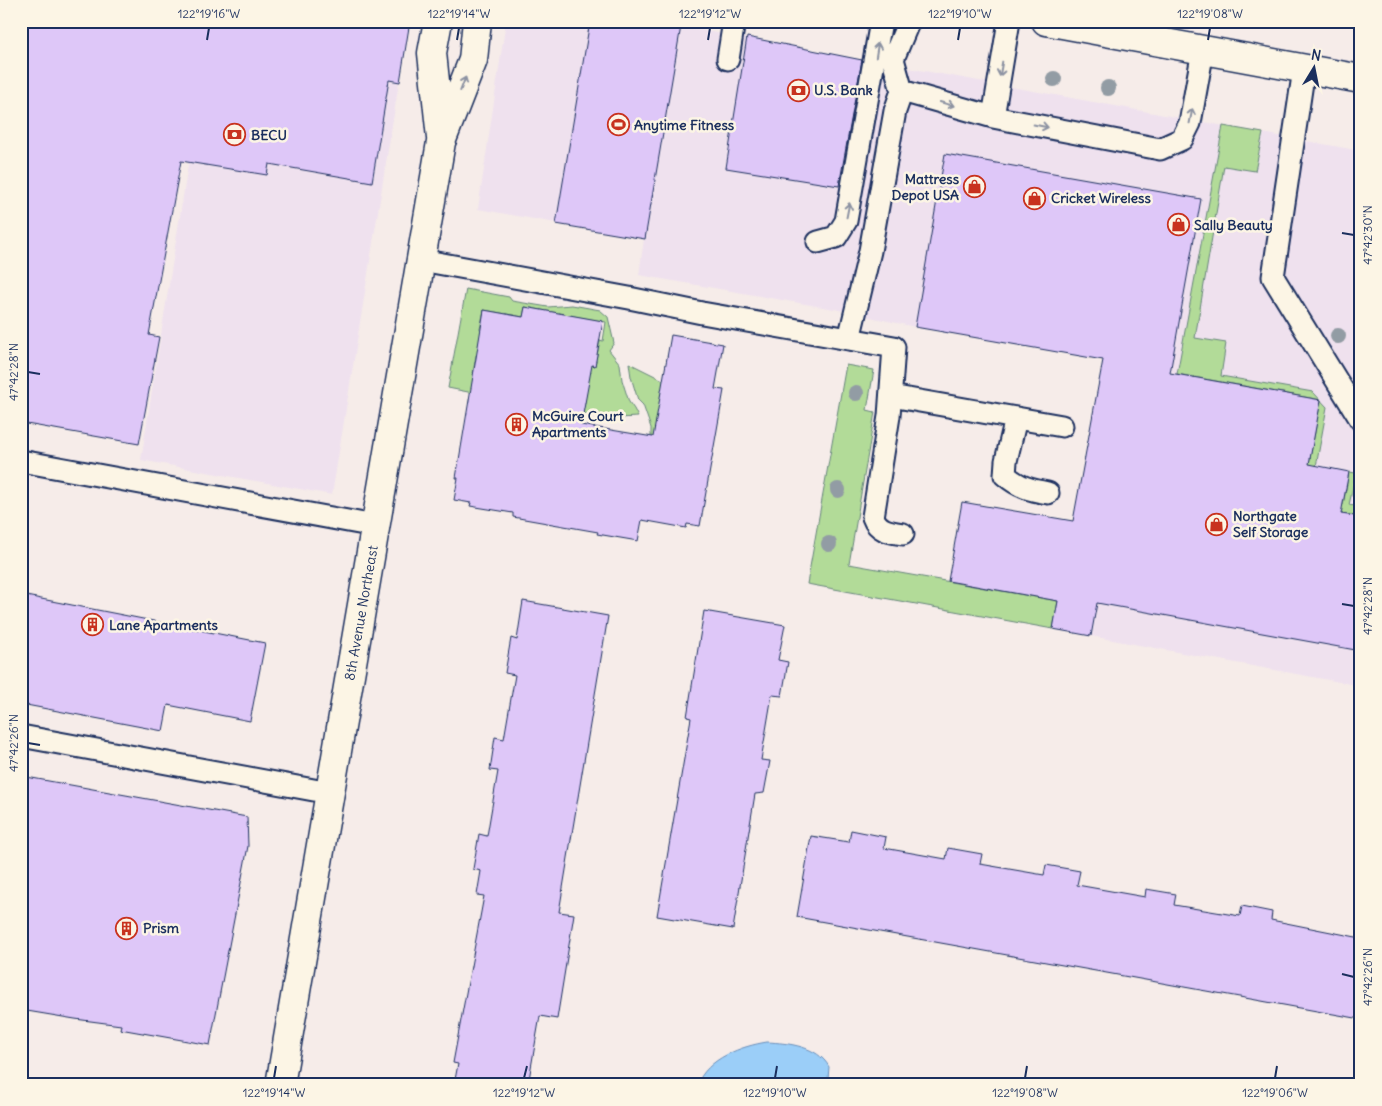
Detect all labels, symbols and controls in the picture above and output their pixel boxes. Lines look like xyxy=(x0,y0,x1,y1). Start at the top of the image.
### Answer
text: 122°19'16"W xyxy=(178,6,240,21)
text: 122°19'14"W xyxy=(428,6,490,21)
text: 122°19'12"W xyxy=(679,6,741,21)
text: 122°19'10"W xyxy=(928,6,992,21)
text: 122°19'08"W xyxy=(1177,6,1243,21)
one-way arrow xyxy=(873,42,883,58)
north arrow xyxy=(1290,42,1340,92)
text: N xyxy=(1310,45,1323,65)
one-way arrow xyxy=(995,61,1005,77)
one-way arrow xyxy=(459,77,468,93)
bank icon: U.S. Bank xyxy=(786,78,810,102)
place label: U.S. Bank xyxy=(814,81,873,99)
one-way arrow xyxy=(939,100,955,110)
one-way arrow xyxy=(1187,108,1196,124)
sports icon: Anytime Fitness xyxy=(606,113,630,137)
place label: Anytime Fitness xyxy=(634,116,735,134)
one-way arrow xyxy=(1033,122,1049,132)
bank icon: BECU xyxy=(223,123,247,147)
place label: BECU xyxy=(251,126,287,144)
place label: Mattress Depot USA xyxy=(891,170,960,204)
shop icon: Mattress Depot USA xyxy=(963,175,987,199)
shop icon: Cricket Wireless xyxy=(1023,186,1047,210)
place label: Cricket Wireless xyxy=(1051,189,1151,207)
one-way arrow xyxy=(844,202,853,218)
text: 47°42'30"N xyxy=(1360,205,1375,265)
shop icon: Sally Beauty xyxy=(1166,213,1190,237)
place label: Sally Beauty xyxy=(1194,216,1273,234)
text: 47°42'28"N xyxy=(6,343,21,401)
place label: McGuire Court Apartments xyxy=(532,407,624,441)
building icon: McGuire Court Apartments xyxy=(504,412,528,436)
place label: Northgate Self Storage xyxy=(1233,507,1309,541)
shop icon: Northgate Self Storage xyxy=(1205,512,1229,536)
street label: 8th Avenue Northeast xyxy=(340,544,382,682)
text: 47°42'28"N xyxy=(1360,577,1375,635)
building icon: Lane Apartments xyxy=(81,613,105,637)
place label: Lane Apartments xyxy=(109,616,218,634)
text: 47°42'26"N xyxy=(6,714,21,772)
building icon: Prism xyxy=(115,916,139,940)
place label: Prism xyxy=(143,919,180,937)
text: 47°42'26"N xyxy=(1360,948,1375,1006)
text: 122°19'14"W xyxy=(243,1085,305,1100)
text: 122°19'12"W xyxy=(493,1085,555,1100)
text: 122°19'10"W xyxy=(743,1085,807,1100)
text: 122°19'08"W xyxy=(992,1085,1058,1100)
text: 122°19'06"W xyxy=(1242,1085,1308,1100)

